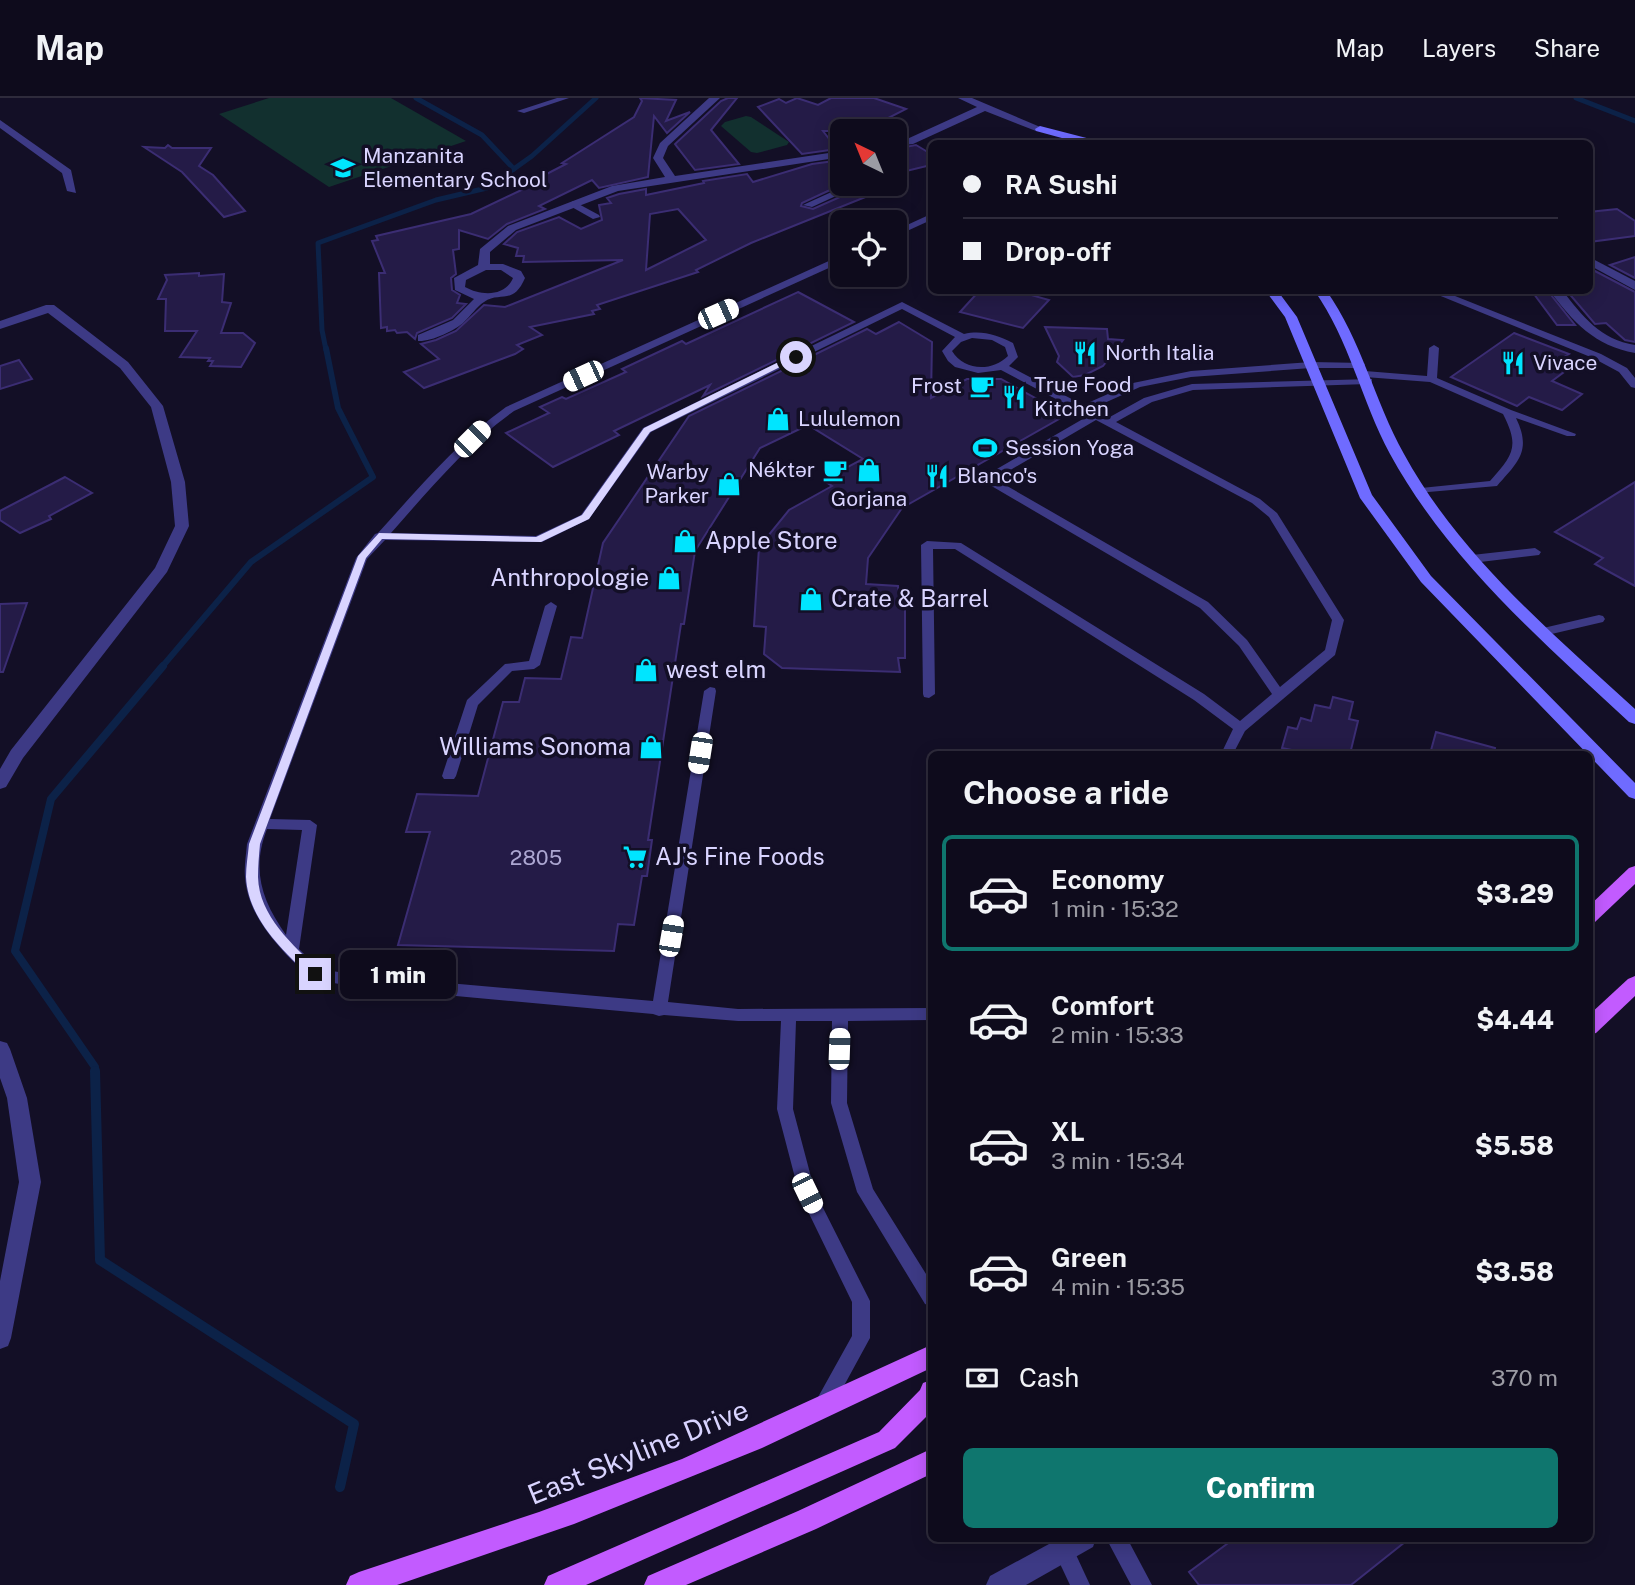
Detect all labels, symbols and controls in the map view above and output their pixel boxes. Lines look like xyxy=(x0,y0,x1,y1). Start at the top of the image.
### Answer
text: Map xyxy=(35,29,104,67)
text: Map xyxy=(1335,34,1384,62)
text: Layers xyxy=(1422,34,1496,62)
text: Share xyxy=(1534,34,1600,62)
north arrow xyxy=(830,119,906,196)
map controls xyxy=(830,119,907,287)
place label: Manzanita Elementary School xyxy=(363,143,547,192)
school or university icon: Manzanita Elementary School xyxy=(329,154,357,182)
text: RA Sushi xyxy=(1005,169,1118,200)
button: locate xyxy=(830,210,907,287)
text: Drop-off xyxy=(1005,236,1111,267)
car xyxy=(695,296,742,332)
restaurant icon: North Italia xyxy=(1071,339,1099,367)
place label: North Italia xyxy=(1105,340,1214,365)
route start xyxy=(780,341,812,373)
restaurant icon: Vivace xyxy=(1499,349,1527,377)
place label: Vivace xyxy=(1533,350,1598,375)
car xyxy=(560,358,607,394)
cafe icon: Frost xyxy=(968,372,996,400)
place label: True Food Kitchen xyxy=(1034,372,1131,421)
place label: Frost xyxy=(911,373,962,398)
restaurant icon: True Food Kitchen xyxy=(1000,383,1028,411)
shop icon: Lululemon xyxy=(764,405,792,433)
place label: Lululemon xyxy=(798,406,901,431)
car xyxy=(450,417,495,461)
sports icon: Session Yoga xyxy=(971,434,999,462)
place label: Session Yoga xyxy=(1005,435,1134,460)
cafe icon: Néktər xyxy=(821,456,849,484)
shop icon: Gorjana xyxy=(855,456,883,484)
place label: Néktər xyxy=(748,457,815,482)
place label: Warby Parker xyxy=(645,459,709,508)
restaurant icon: Blanco's xyxy=(923,462,951,490)
place label: Blanco's xyxy=(957,463,1037,488)
shop icon: Warby Parker xyxy=(715,470,743,498)
place label: Gorjana xyxy=(831,486,907,511)
place label: Apple Store xyxy=(705,526,838,554)
shop icon: Apple Store xyxy=(671,527,699,555)
place label: Anthropologie xyxy=(490,563,649,591)
shop icon: Anthropologie xyxy=(655,564,683,592)
place label: Crate & Barrel xyxy=(831,584,989,612)
shop icon: Crate & Barrel xyxy=(797,585,825,613)
place label: west elm xyxy=(666,655,766,683)
shop icon: west elm xyxy=(632,656,660,684)
car xyxy=(687,731,714,775)
place label: Williams Sonoma xyxy=(439,732,631,760)
shop icon: Williams Sonoma xyxy=(637,733,665,761)
text: Choose a ride xyxy=(963,774,1169,811)
place label: AJ's Fine Foods xyxy=(655,842,825,870)
supermarket icon: AJ's Fine Foods xyxy=(621,843,649,871)
house number: 2805 xyxy=(510,845,562,870)
icon: car xyxy=(967,862,1030,925)
text: Economy xyxy=(1051,864,1164,895)
text: $3.29 xyxy=(1476,878,1554,909)
text: 1 min · 15:32 xyxy=(1051,895,1179,922)
car xyxy=(658,913,685,959)
callout: 1 min xyxy=(340,950,455,998)
route end xyxy=(299,958,331,990)
text: 1 min xyxy=(370,961,426,988)
icon: car xyxy=(967,988,1030,1051)
text: Comfort xyxy=(1051,990,1154,1021)
text: $4.44 xyxy=(1476,1004,1554,1035)
text: 2 min · 15:33 xyxy=(1051,1021,1184,1048)
car xyxy=(828,1028,851,1070)
icon: car xyxy=(967,1114,1030,1177)
text: XL xyxy=(1051,1116,1085,1147)
text: $5.58 xyxy=(1475,1130,1554,1161)
text: 3 min · 15:34 xyxy=(1051,1147,1185,1174)
car xyxy=(789,1170,826,1216)
icon: car xyxy=(967,1240,1030,1303)
text: Green xyxy=(1051,1242,1127,1273)
text: $3.58 xyxy=(1475,1256,1554,1287)
text: 4 min · 15:35 xyxy=(1051,1273,1185,1300)
icon: cash xyxy=(963,1359,1001,1397)
text: Cash xyxy=(1019,1362,1079,1393)
text: 370 m xyxy=(1491,1364,1558,1391)
street label: East Skyline Drive xyxy=(523,1392,753,1511)
button: Confirm xyxy=(963,1448,1558,1528)

